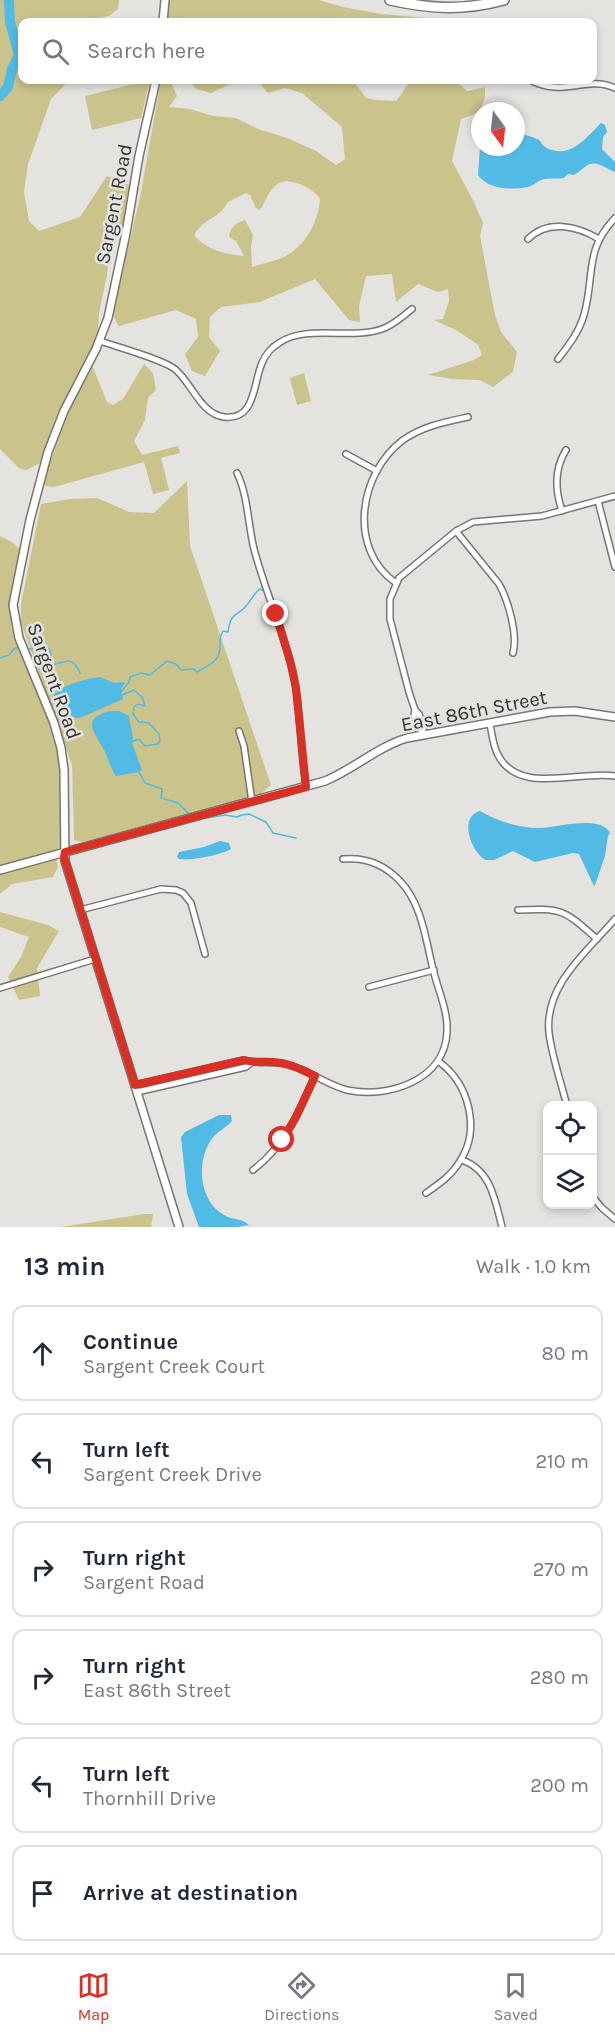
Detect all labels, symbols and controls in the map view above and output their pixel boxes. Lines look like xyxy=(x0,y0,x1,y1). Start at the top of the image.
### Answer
search box xyxy=(18,18,597,84)
icon: search xyxy=(39,35,72,68)
text: Search here xyxy=(87,38,205,64)
north arrow xyxy=(471,102,525,156)
street label: Sargent Road xyxy=(91,142,137,266)
route end xyxy=(262,600,288,626)
street label: Sargent Road xyxy=(22,620,86,742)
street label: East 86th Street xyxy=(399,685,549,736)
map controls xyxy=(543,1101,597,1209)
button: locate xyxy=(543,1101,597,1155)
route start xyxy=(268,1126,294,1152)
button: layers xyxy=(543,1155,597,1209)
text: 13 min xyxy=(24,1251,105,1282)
text: Walk · 1.0 km xyxy=(476,1255,591,1278)
text: Continue xyxy=(83,1329,178,1355)
icon: ahead xyxy=(26,1337,59,1370)
text: 80 m xyxy=(541,1342,589,1365)
text: Sargent Creek Court xyxy=(83,1355,265,1378)
text: Turn left xyxy=(83,1437,170,1463)
icon: left xyxy=(26,1445,59,1478)
text: 210 m xyxy=(535,1450,589,1473)
text: Sargent Creek Drive xyxy=(83,1463,262,1486)
text: Turn right xyxy=(83,1545,186,1571)
icon: right xyxy=(26,1553,59,1586)
text: 270 m xyxy=(533,1558,589,1581)
text: Sargent Road xyxy=(83,1571,205,1594)
text: Turn right xyxy=(83,1653,186,1679)
icon: right xyxy=(26,1661,59,1694)
text: 280 m xyxy=(530,1666,589,1689)
text: East 86th Street xyxy=(83,1679,231,1702)
text: Turn left xyxy=(83,1761,170,1787)
icon: left xyxy=(26,1769,59,1802)
text: 200 m xyxy=(530,1774,589,1797)
text: Thornhill Drive xyxy=(83,1787,216,1810)
icon: arrive xyxy=(26,1877,59,1910)
text: Arrive at destination xyxy=(83,1880,298,1906)
tab: Map xyxy=(77,1969,110,2024)
tab: Directions xyxy=(264,1969,339,2024)
tab: Saved xyxy=(494,1969,538,2024)

